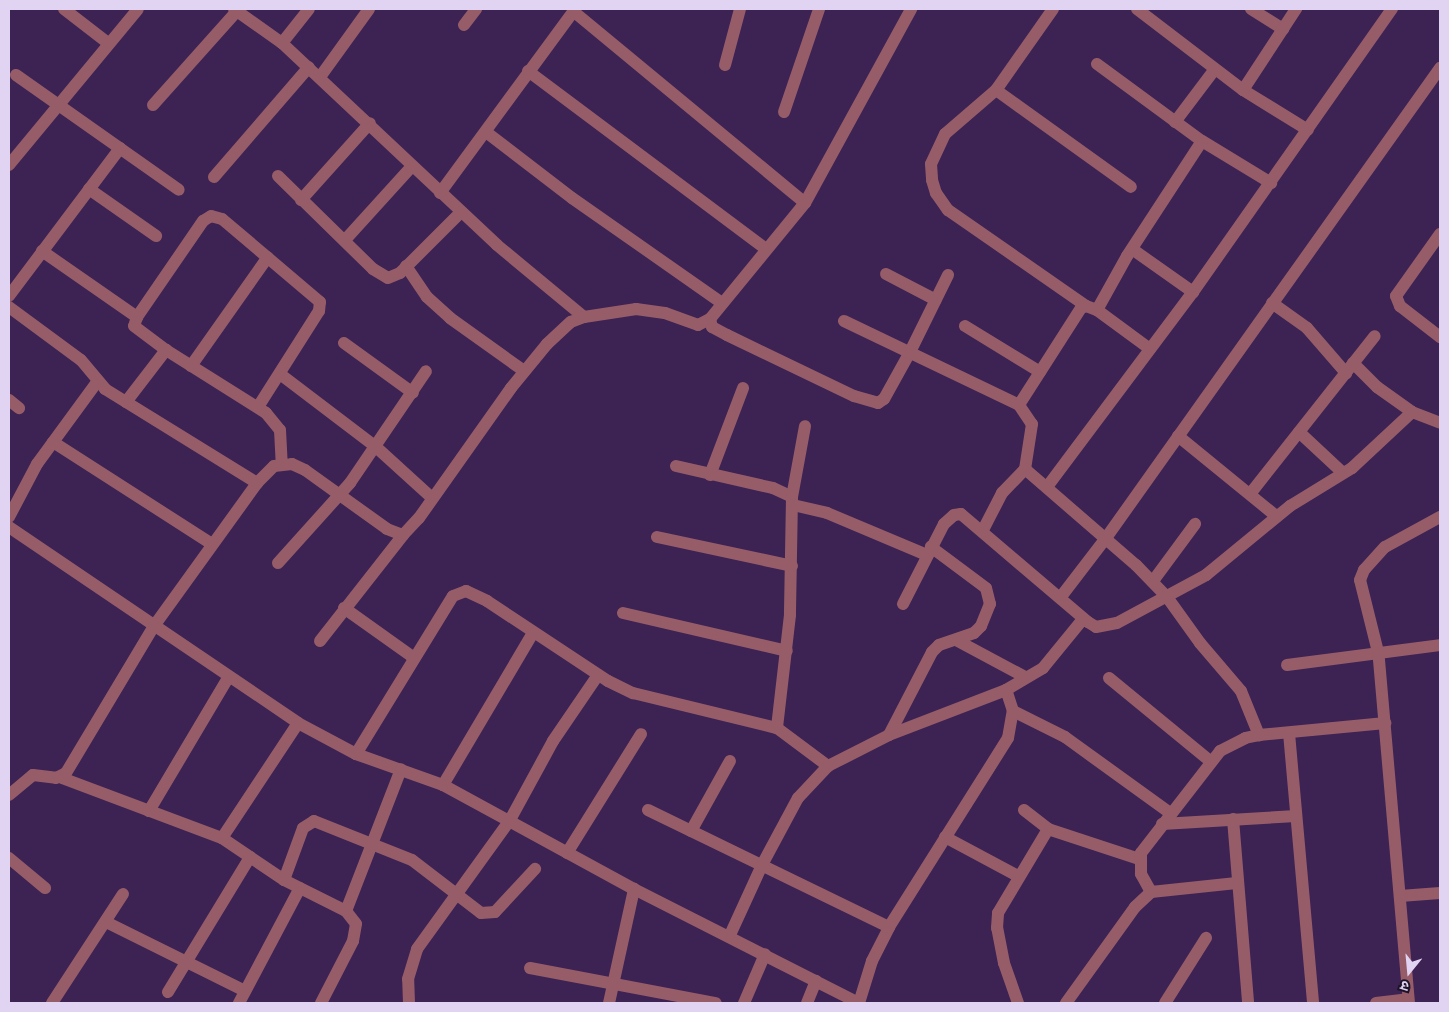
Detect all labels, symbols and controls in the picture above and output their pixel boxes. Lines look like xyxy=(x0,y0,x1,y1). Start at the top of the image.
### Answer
north arrow xyxy=(1384,947,1434,997)
text: उ xyxy=(1398,977,1411,995)

